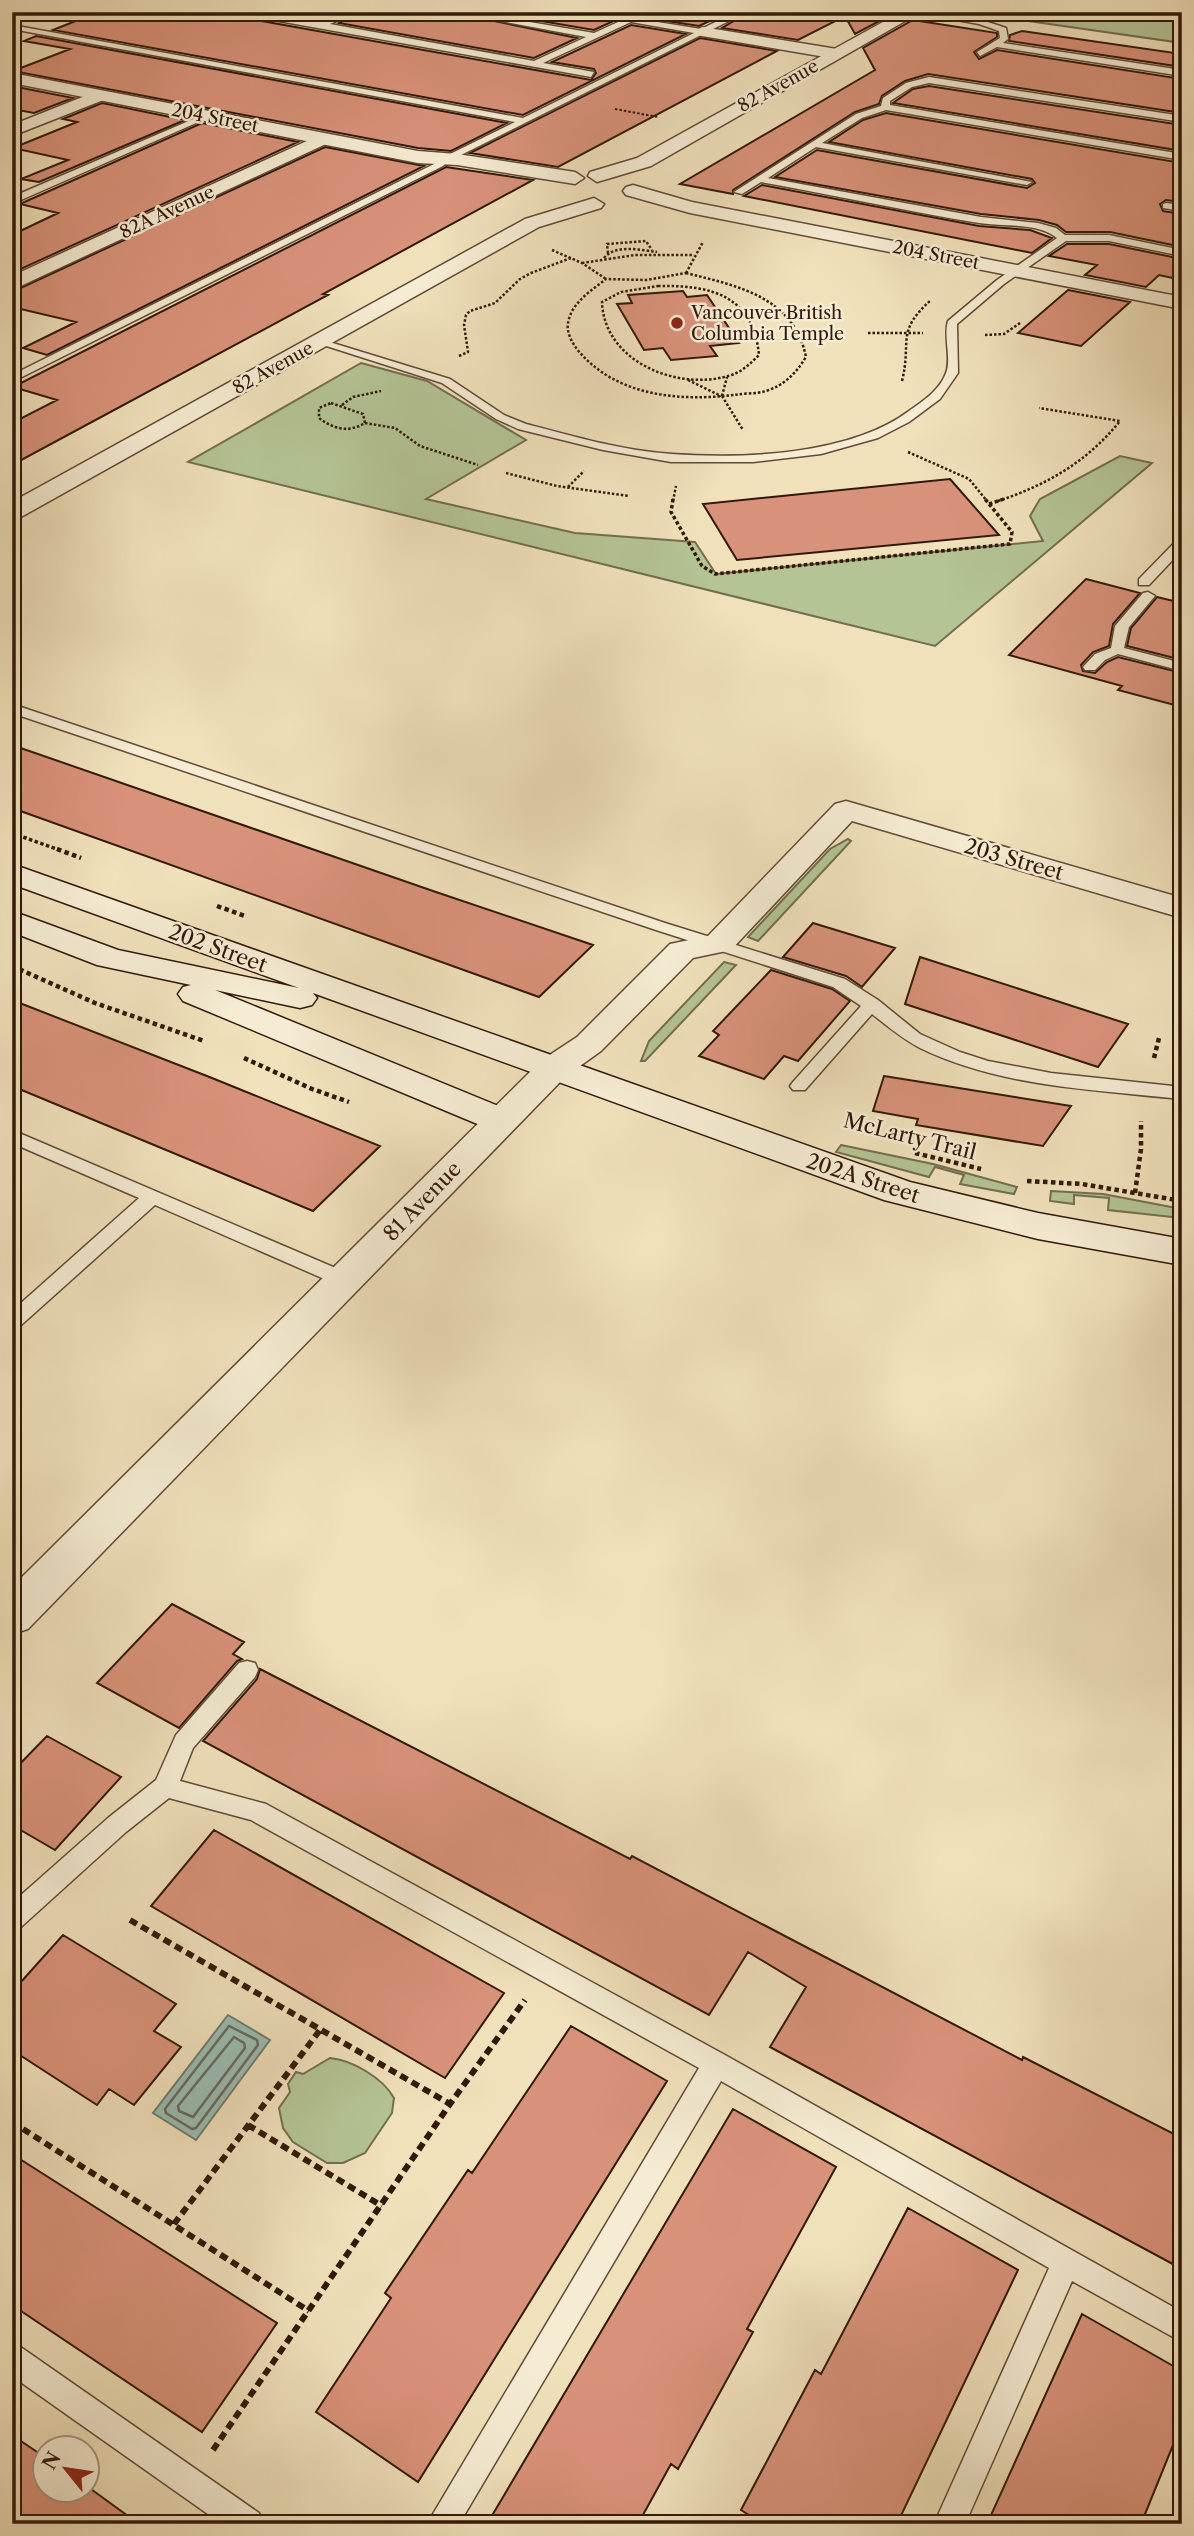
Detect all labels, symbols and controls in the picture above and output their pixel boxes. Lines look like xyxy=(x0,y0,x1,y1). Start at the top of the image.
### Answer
street label: 82 Avenue xyxy=(734,55,822,117)
street label: 204 Street xyxy=(170,99,261,137)
street label: 82A Avenue xyxy=(116,181,218,243)
street label: 204 Street xyxy=(891,236,982,274)
place label: Vancouver British Columbia Temple xyxy=(690,302,844,345)
marker: Vancouver British Columbia Temple xyxy=(669,315,685,331)
street label: 82 Avenue xyxy=(229,337,317,399)
street label: 203 Street xyxy=(962,833,1067,885)
street label: 202 Street xyxy=(166,919,271,977)
street label: McLarty Trail xyxy=(841,1107,979,1165)
street label: 202A Street xyxy=(803,1148,923,1208)
street label: 81 Avenue xyxy=(378,1156,466,1246)
north arrow xyxy=(32,2434,102,2504)
text: N xyxy=(38,2448,66,2474)

